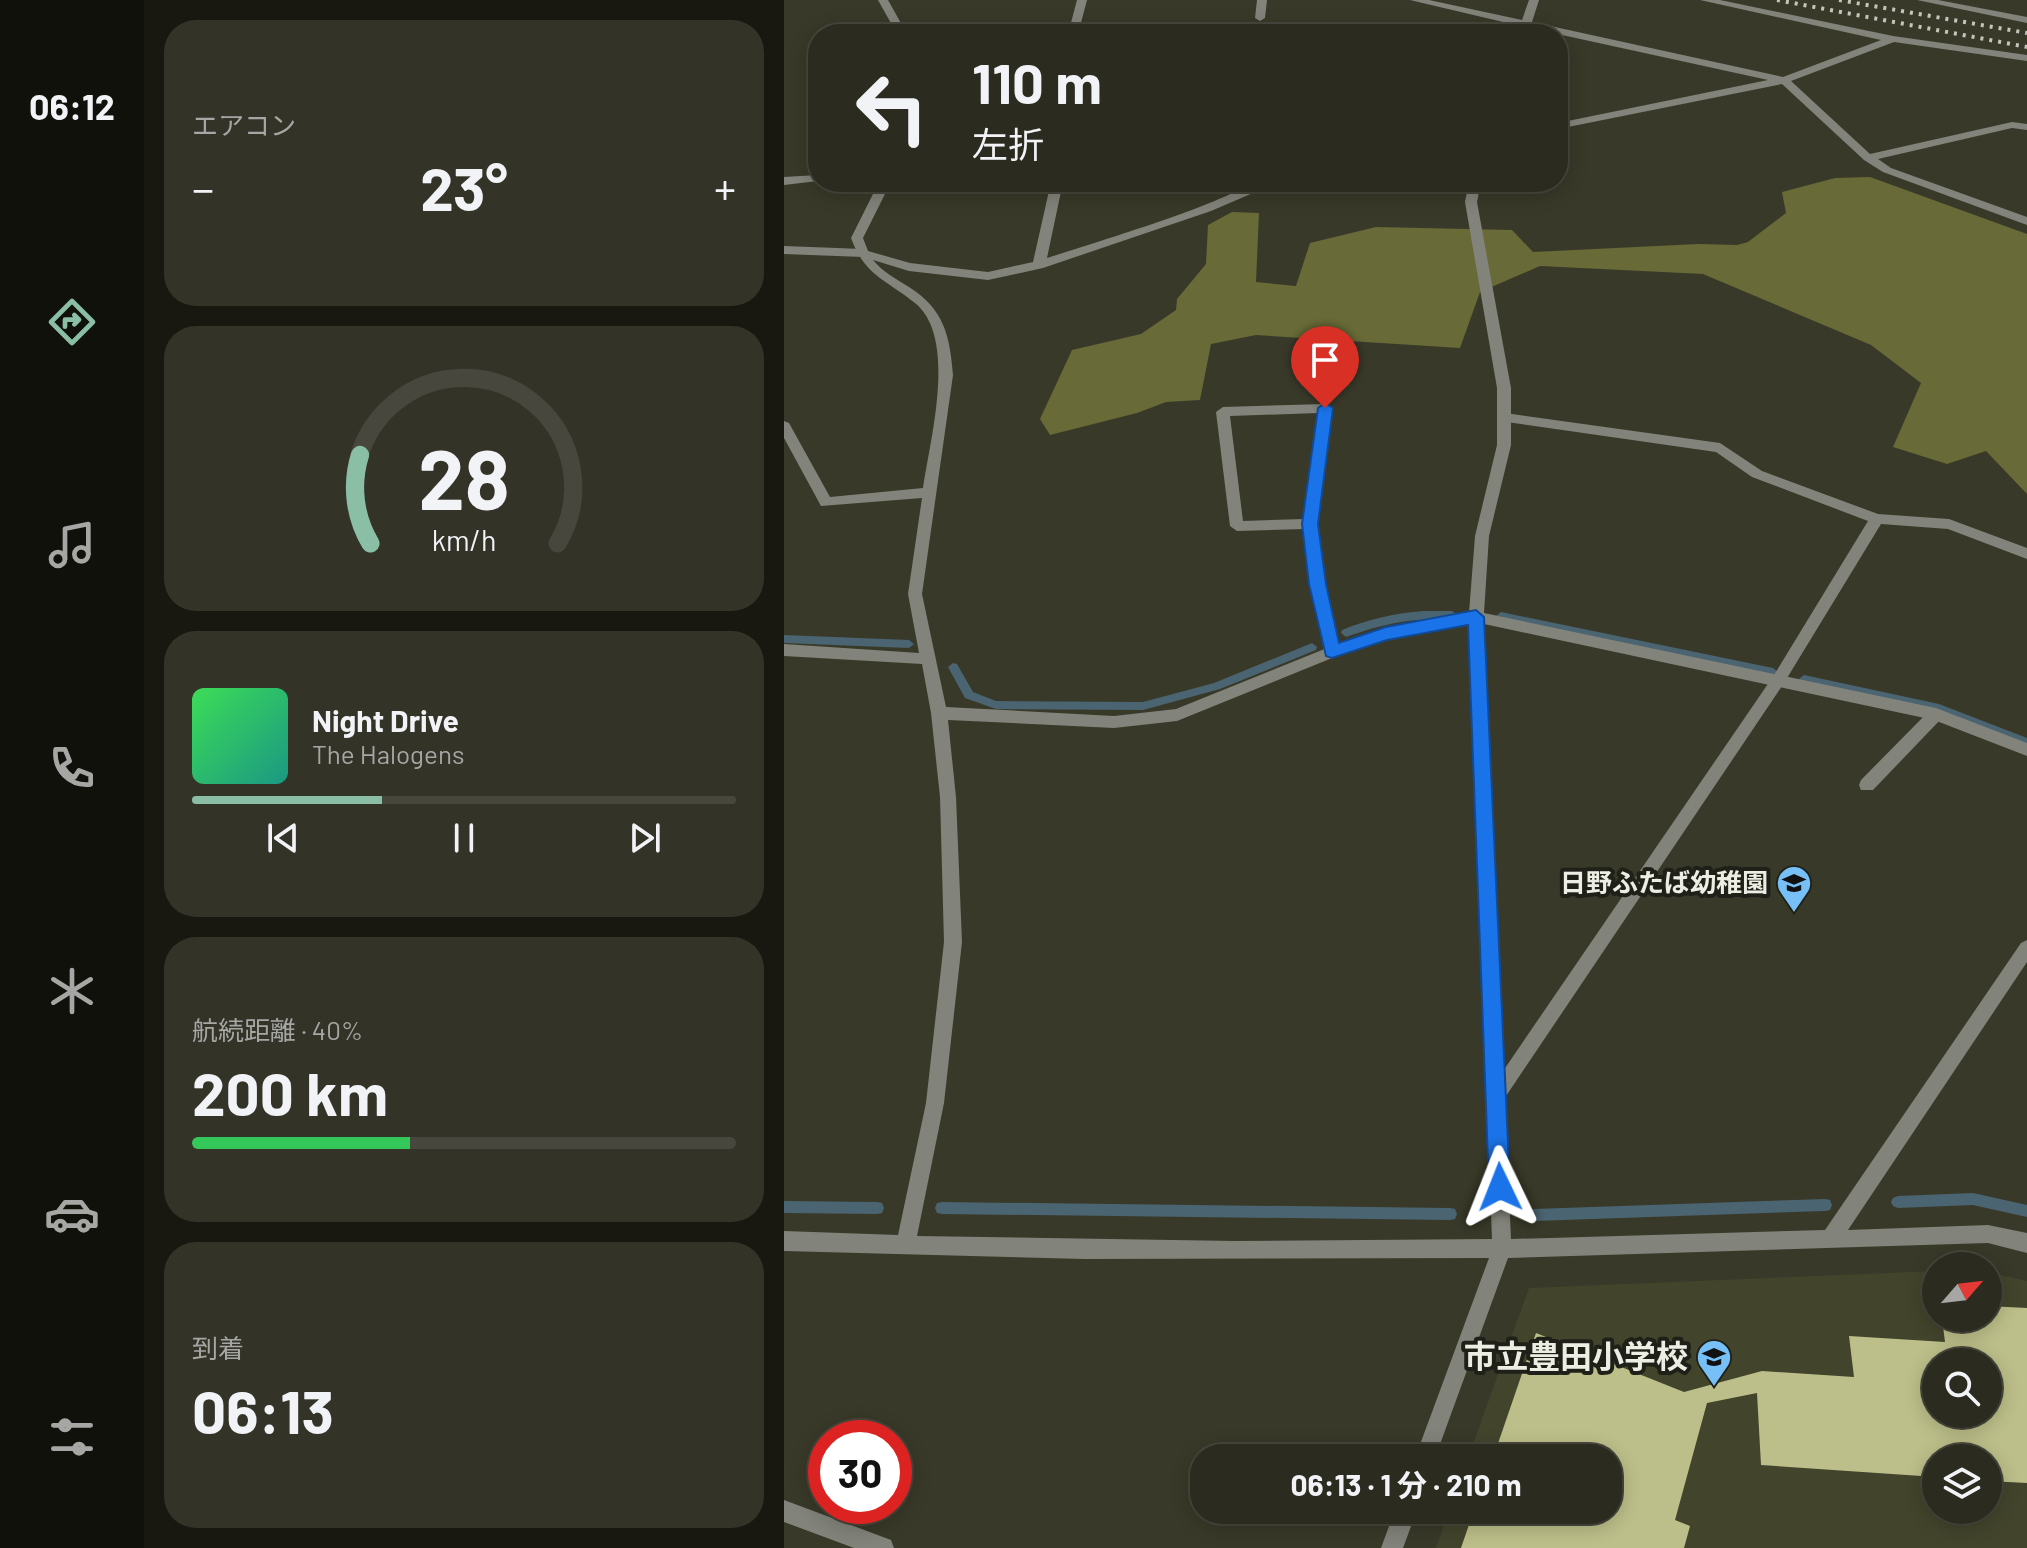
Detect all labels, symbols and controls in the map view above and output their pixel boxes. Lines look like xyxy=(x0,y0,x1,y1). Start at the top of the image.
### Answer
text: 110 m xyxy=(972,48,1102,115)
icon: left xyxy=(840,56,944,160)
text: 06:12 xyxy=(29,84,115,127)
text: エアコン xyxy=(192,109,296,140)
text: 左折 xyxy=(972,122,1044,165)
text: 23° xyxy=(420,151,508,223)
text: − xyxy=(192,161,214,214)
text: + xyxy=(714,161,736,214)
icon: directions xyxy=(44,294,100,350)
pin xyxy=(1291,326,1359,408)
icon: arrive xyxy=(1303,338,1347,382)
text: 28 xyxy=(418,427,510,527)
icon: music xyxy=(44,517,100,573)
text: km/h xyxy=(432,523,496,558)
text: Night Drive xyxy=(312,702,459,738)
text: The Halogens xyxy=(312,738,464,769)
icon: phone xyxy=(44,740,100,796)
icon: previous xyxy=(261,816,305,860)
icon: pause xyxy=(442,816,486,860)
icon: next xyxy=(623,816,667,860)
school or university icon: 日野ふたば幼稚園 xyxy=(1775,864,1813,914)
place label: 日野ふたば幼稚園 xyxy=(1560,866,1768,897)
icon: climate xyxy=(44,963,100,1019)
text: 航続距離 · 40% xyxy=(192,1014,363,1045)
text: 200 km xyxy=(192,1056,388,1128)
position arrow xyxy=(1458,1145,1542,1229)
icon: car xyxy=(44,1186,100,1242)
north arrow xyxy=(1922,1252,2002,1332)
map controls xyxy=(1922,1252,2002,1524)
text: 到着 xyxy=(192,1332,244,1363)
place label: 市立豊田小学校 xyxy=(1464,1336,1688,1374)
school or university icon: 市立豊田小学校 xyxy=(1695,1338,1733,1388)
button: search xyxy=(1922,1348,2002,1428)
text: 06:13 xyxy=(192,1374,334,1446)
icon: filters xyxy=(44,1409,100,1465)
speed limit sign: 30 xyxy=(808,1420,912,1524)
button: layers xyxy=(1922,1444,2002,1524)
text: 06:13 · 1 分 · 210 m xyxy=(1290,1466,1522,1502)

